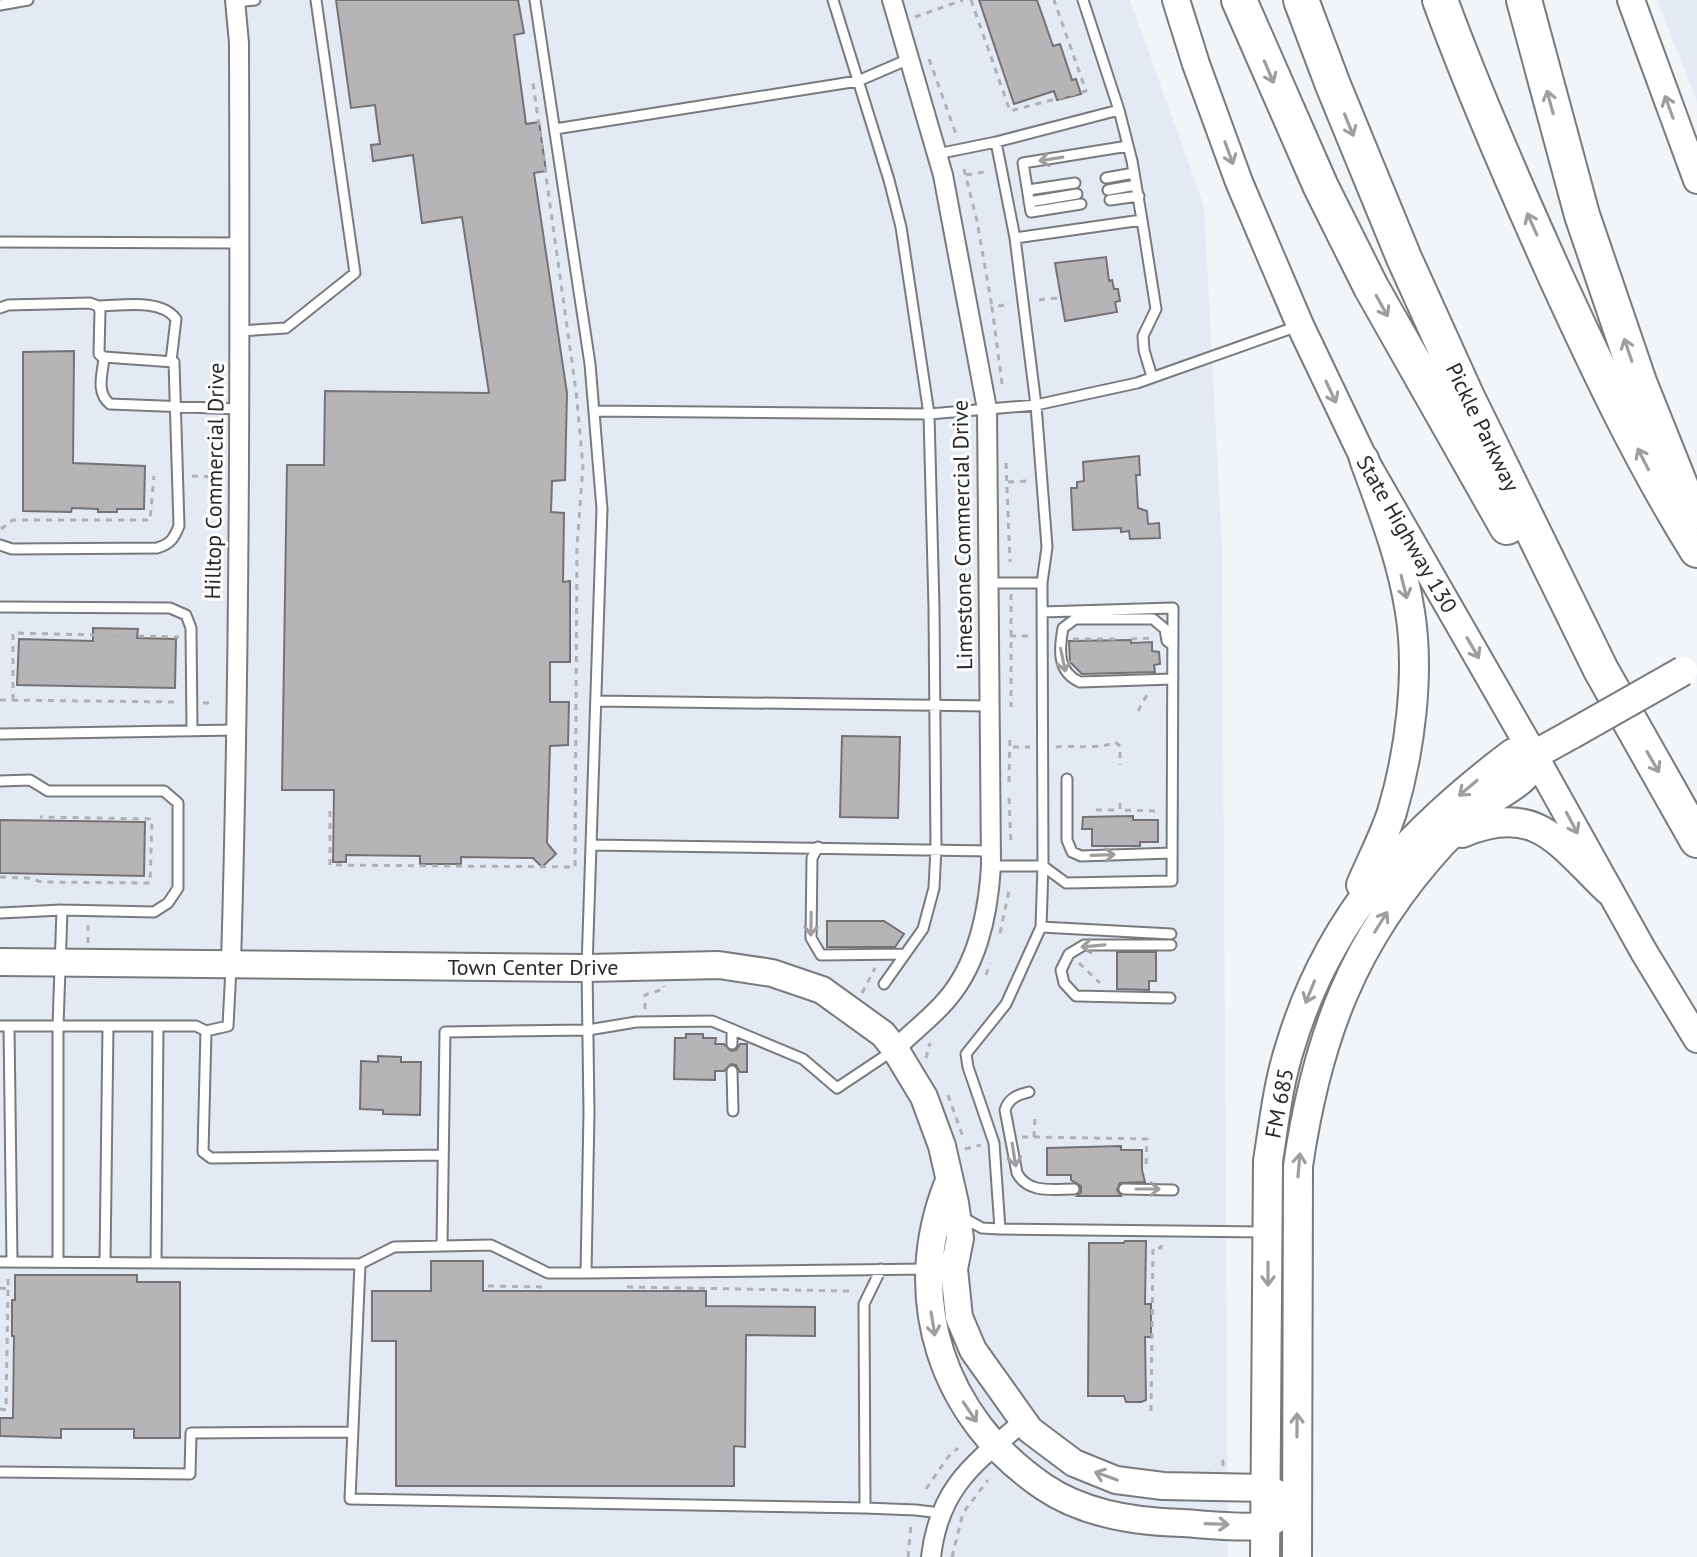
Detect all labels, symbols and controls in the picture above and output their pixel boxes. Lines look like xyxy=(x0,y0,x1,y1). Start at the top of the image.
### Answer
one-way arrow xyxy=(1262,59,1277,84)
one-way arrow xyxy=(1542,90,1557,116)
one-way arrow xyxy=(1660,95,1675,120)
one-way arrow xyxy=(1343,112,1357,137)
one-way arrow xyxy=(1222,140,1237,165)
one-way arrow xyxy=(1039,152,1065,167)
one-way arrow xyxy=(1524,212,1539,236)
one-way arrow xyxy=(1374,294,1390,317)
one-way arrow xyxy=(1620,338,1635,363)
street label: Pickle Parkway xyxy=(1440,358,1527,497)
street label: Hilltop Commercial Drive xyxy=(198,362,230,600)
one-way arrow xyxy=(1324,379,1339,403)
street label: Limestone Commercial Drive xyxy=(946,400,978,670)
one-way arrow xyxy=(1635,447,1651,471)
street label: State Highway 130 xyxy=(1351,450,1463,618)
one-way arrow xyxy=(1398,574,1413,599)
one-way arrow xyxy=(1465,636,1481,659)
one-way arrow xyxy=(1056,647,1071,672)
one-way arrow xyxy=(1645,750,1661,773)
one-way arrow xyxy=(1459,779,1479,797)
one-way arrow xyxy=(1565,811,1580,835)
one-way arrow xyxy=(1089,848,1116,863)
one-way arrow xyxy=(804,910,819,937)
one-way arrow xyxy=(1373,911,1389,934)
one-way arrow xyxy=(1081,939,1107,954)
street label: Town Center Drive xyxy=(447,953,619,981)
one-way arrow xyxy=(1302,979,1316,1004)
street label: FM 685 xyxy=(1259,1066,1299,1140)
one-way arrow xyxy=(1007,1142,1022,1167)
one-way arrow xyxy=(1292,1153,1307,1179)
one-way arrow xyxy=(1134,1182,1161,1197)
one-way arrow xyxy=(1260,1260,1275,1287)
one-way arrow xyxy=(927,1311,942,1336)
one-way arrow xyxy=(962,1401,978,1423)
one-way arrow xyxy=(1289,1412,1305,1439)
one-way arrow xyxy=(1094,1467,1119,1482)
one-way arrow xyxy=(1203,1517,1230,1532)

